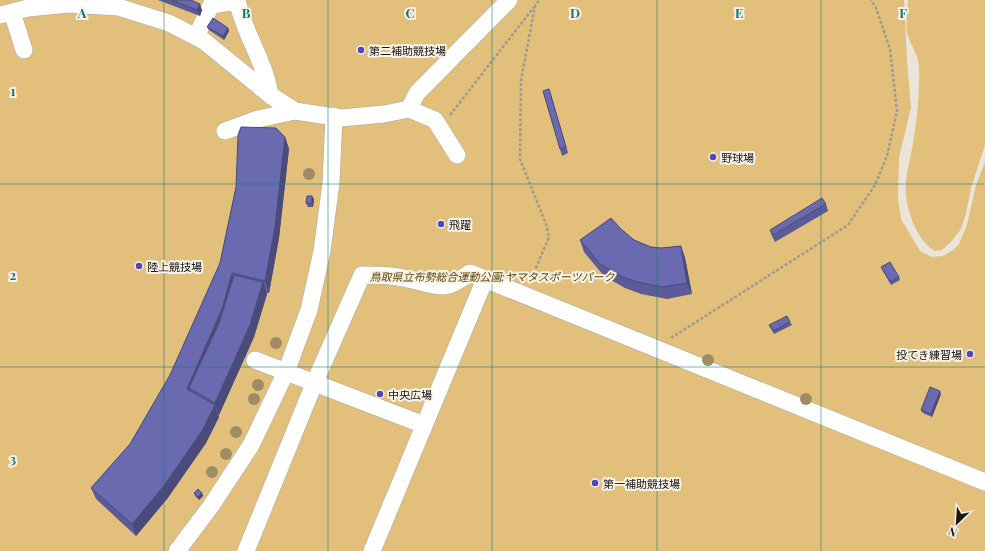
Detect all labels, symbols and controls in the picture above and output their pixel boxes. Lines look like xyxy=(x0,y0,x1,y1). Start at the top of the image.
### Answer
text: A xyxy=(77,4,87,21)
text: B xyxy=(242,4,251,21)
text: C xyxy=(405,4,415,21)
text: D xyxy=(570,4,580,21)
text: E xyxy=(735,4,743,21)
text: F xyxy=(899,4,907,21)
place label: 第二補助競技場 xyxy=(369,43,446,58)
marker: 第二補助競技場 xyxy=(356,45,366,55)
text: 1 xyxy=(11,82,16,99)
place label: 野球場 xyxy=(721,150,754,165)
marker: 野球場 xyxy=(708,152,718,162)
place label: 飛躍 xyxy=(449,217,471,232)
marker: 飛躍 xyxy=(436,219,446,229)
place label: 陸上競技場 xyxy=(147,259,202,274)
marker: 陸上競技場 xyxy=(134,261,144,271)
text: 2 xyxy=(10,266,17,283)
park label: 鳥取県立布勢総合運動公園;ヤマタスポーツパーク xyxy=(370,269,615,284)
place label: 投てき練習場 xyxy=(896,347,962,362)
marker: 投てき練習場 xyxy=(965,349,975,359)
place label: 中央広場 xyxy=(388,387,432,402)
marker: 中央広場 xyxy=(375,389,385,399)
text: 3 xyxy=(10,450,16,467)
place label: 第一補助競技場 xyxy=(603,476,680,491)
marker: 第一補助競技場 xyxy=(590,478,600,488)
north arrow xyxy=(937,503,977,543)
text: N xyxy=(946,524,959,541)

